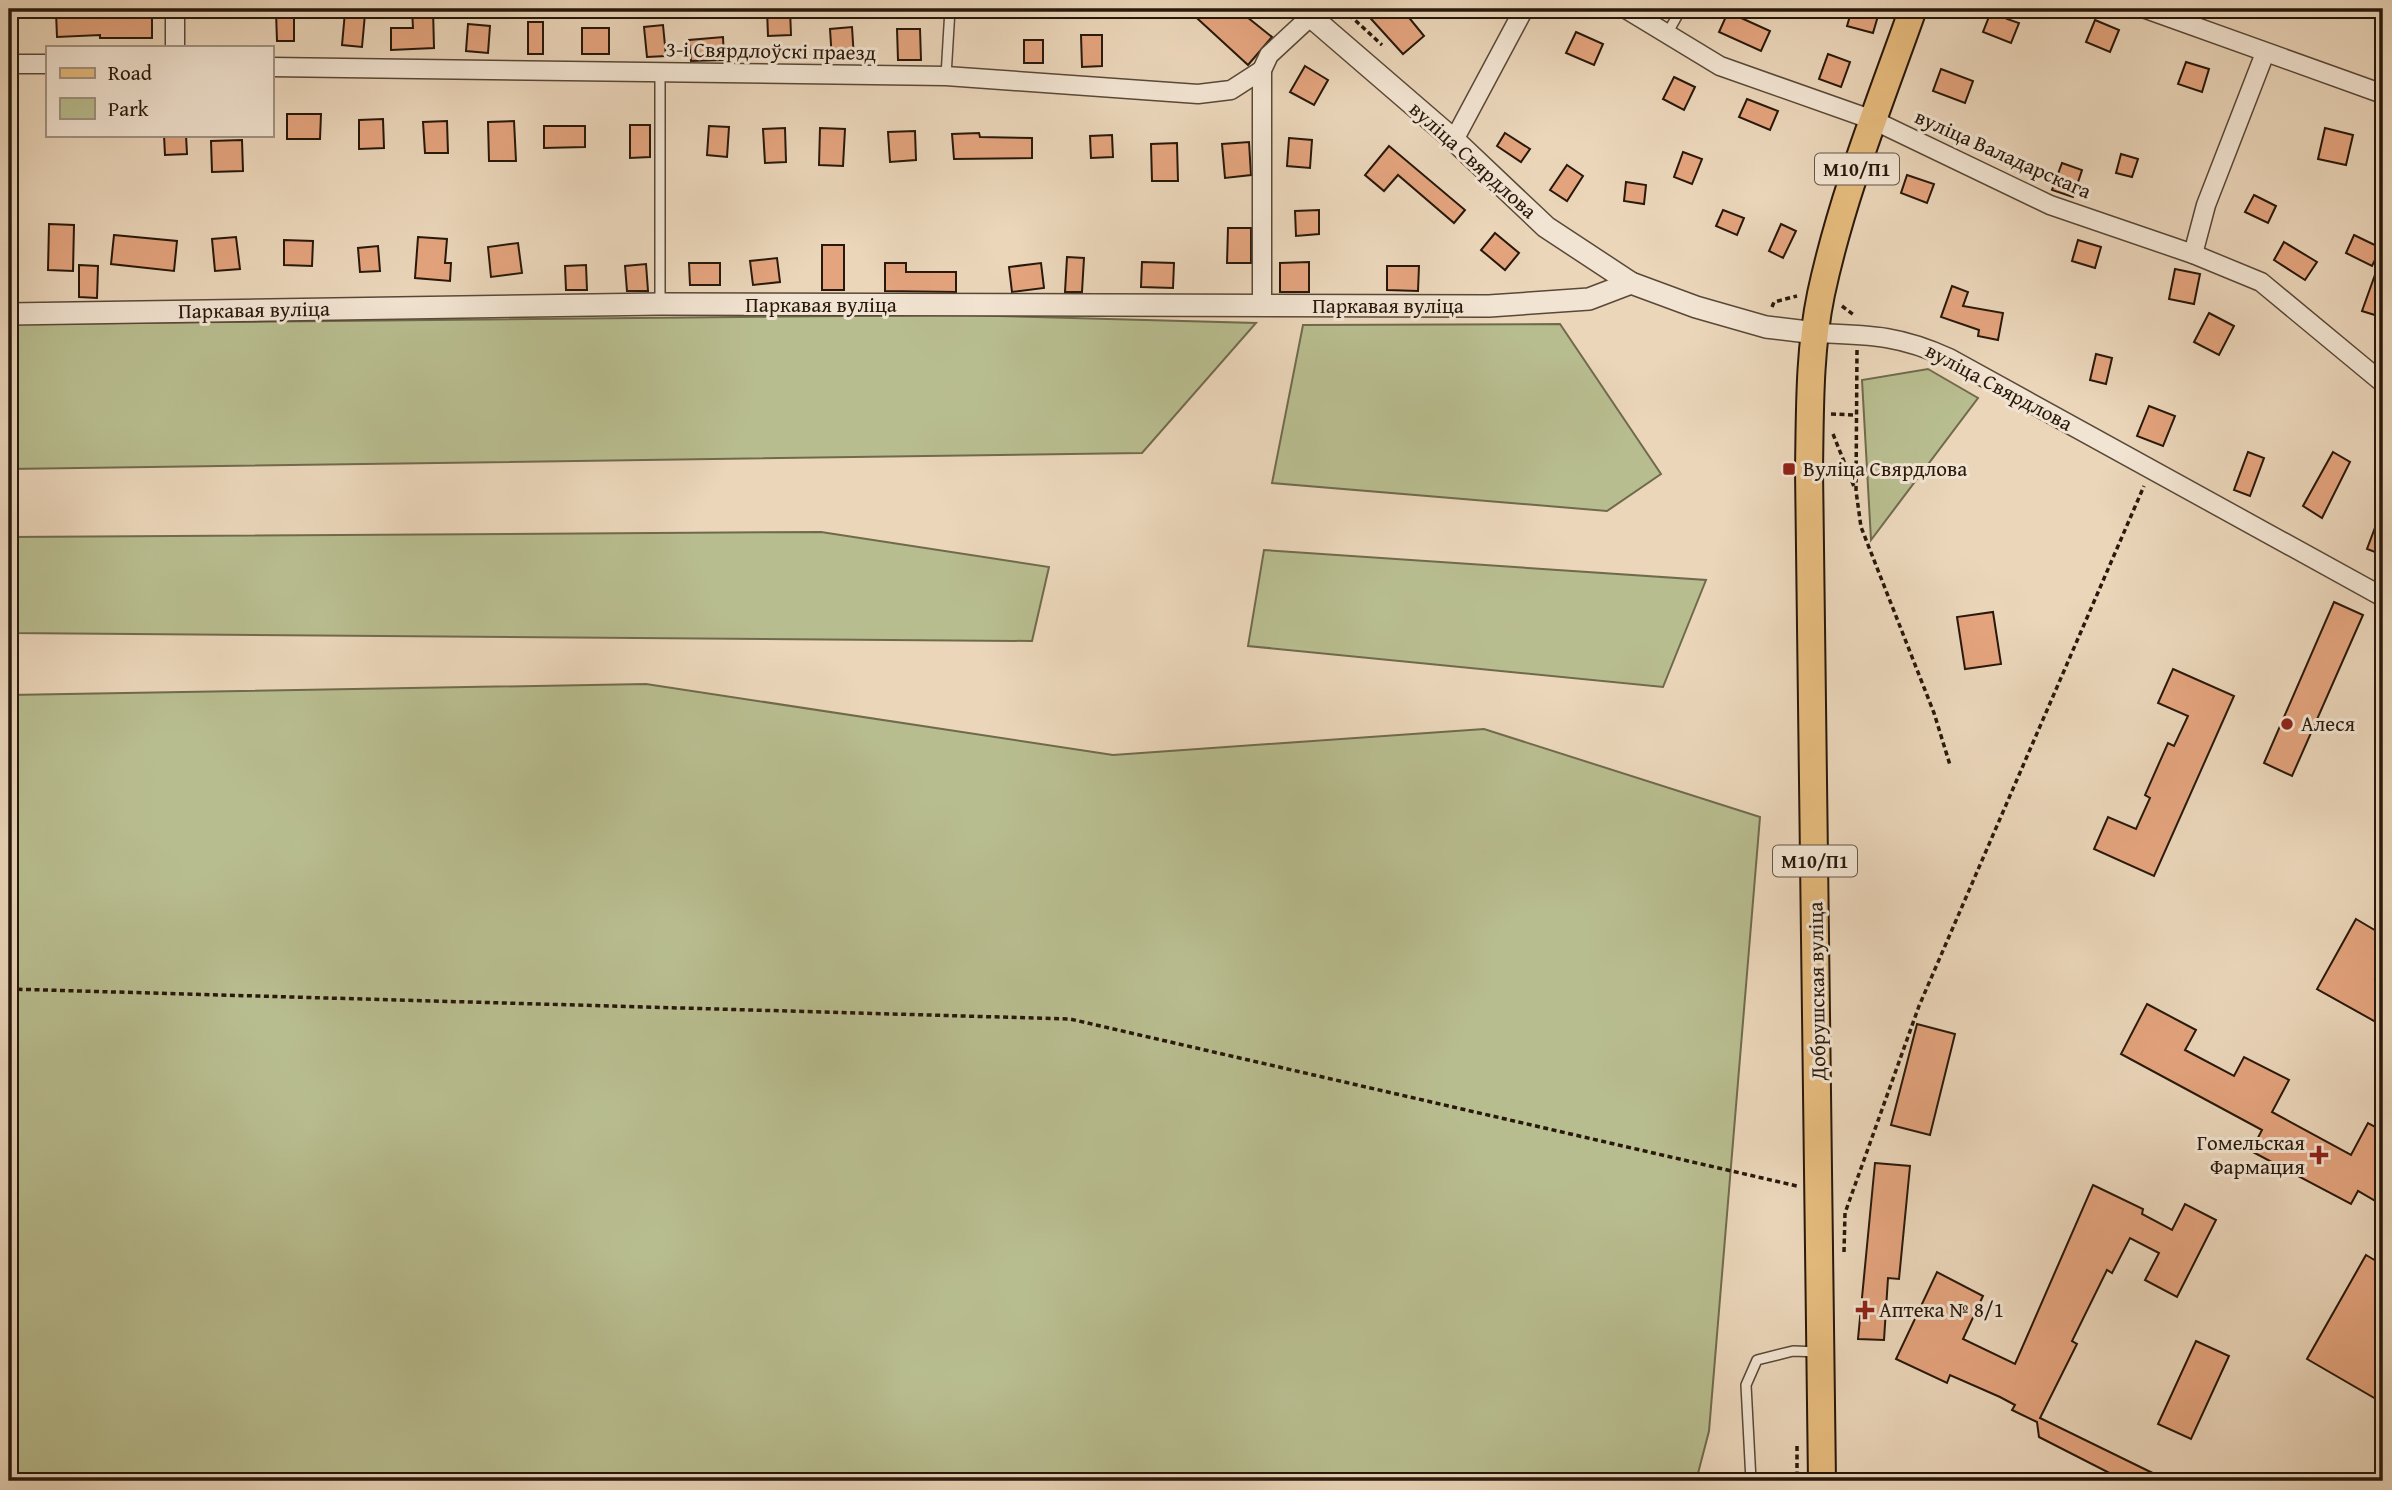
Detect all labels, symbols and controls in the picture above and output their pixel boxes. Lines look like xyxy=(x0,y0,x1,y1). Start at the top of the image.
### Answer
street label: 3-і Свярдлоўскі праезд xyxy=(666,33,877,68)
legend xyxy=(46,46,273,136)
text: Road xyxy=(108,57,153,88)
text: Park xyxy=(108,93,149,124)
street label: вуліца Свярдлова xyxy=(1403,94,1544,226)
street label: вуліца Валадарскага xyxy=(1910,101,2096,206)
road number: М10/П1 xyxy=(1815,154,1899,184)
street label: Паркавая вуліца xyxy=(745,289,897,320)
street label: Паркавая вуліца xyxy=(1312,290,1464,321)
street label: Паркавая вуліца xyxy=(178,293,330,326)
street label: вуліца Свярдлова xyxy=(1920,335,2078,438)
place label: Вуліца Свярдлова xyxy=(1803,453,1967,484)
marker: Вуліца Свярдлова xyxy=(1781,461,1797,477)
place label: Алеся xyxy=(2301,708,2355,739)
marker: Алеся xyxy=(2279,716,2295,732)
road number: М10/П1 xyxy=(1773,846,1857,876)
street label: Добрушская вуліца xyxy=(1799,901,1834,1082)
place label: Гомельская Фармация xyxy=(2197,1127,2305,1182)
marker: Гомельская Фармация xyxy=(2311,1147,2327,1163)
place label: Аптека № 8/1 xyxy=(1879,1294,2004,1325)
marker: Аптека № 8/1 xyxy=(1857,1302,1873,1318)

